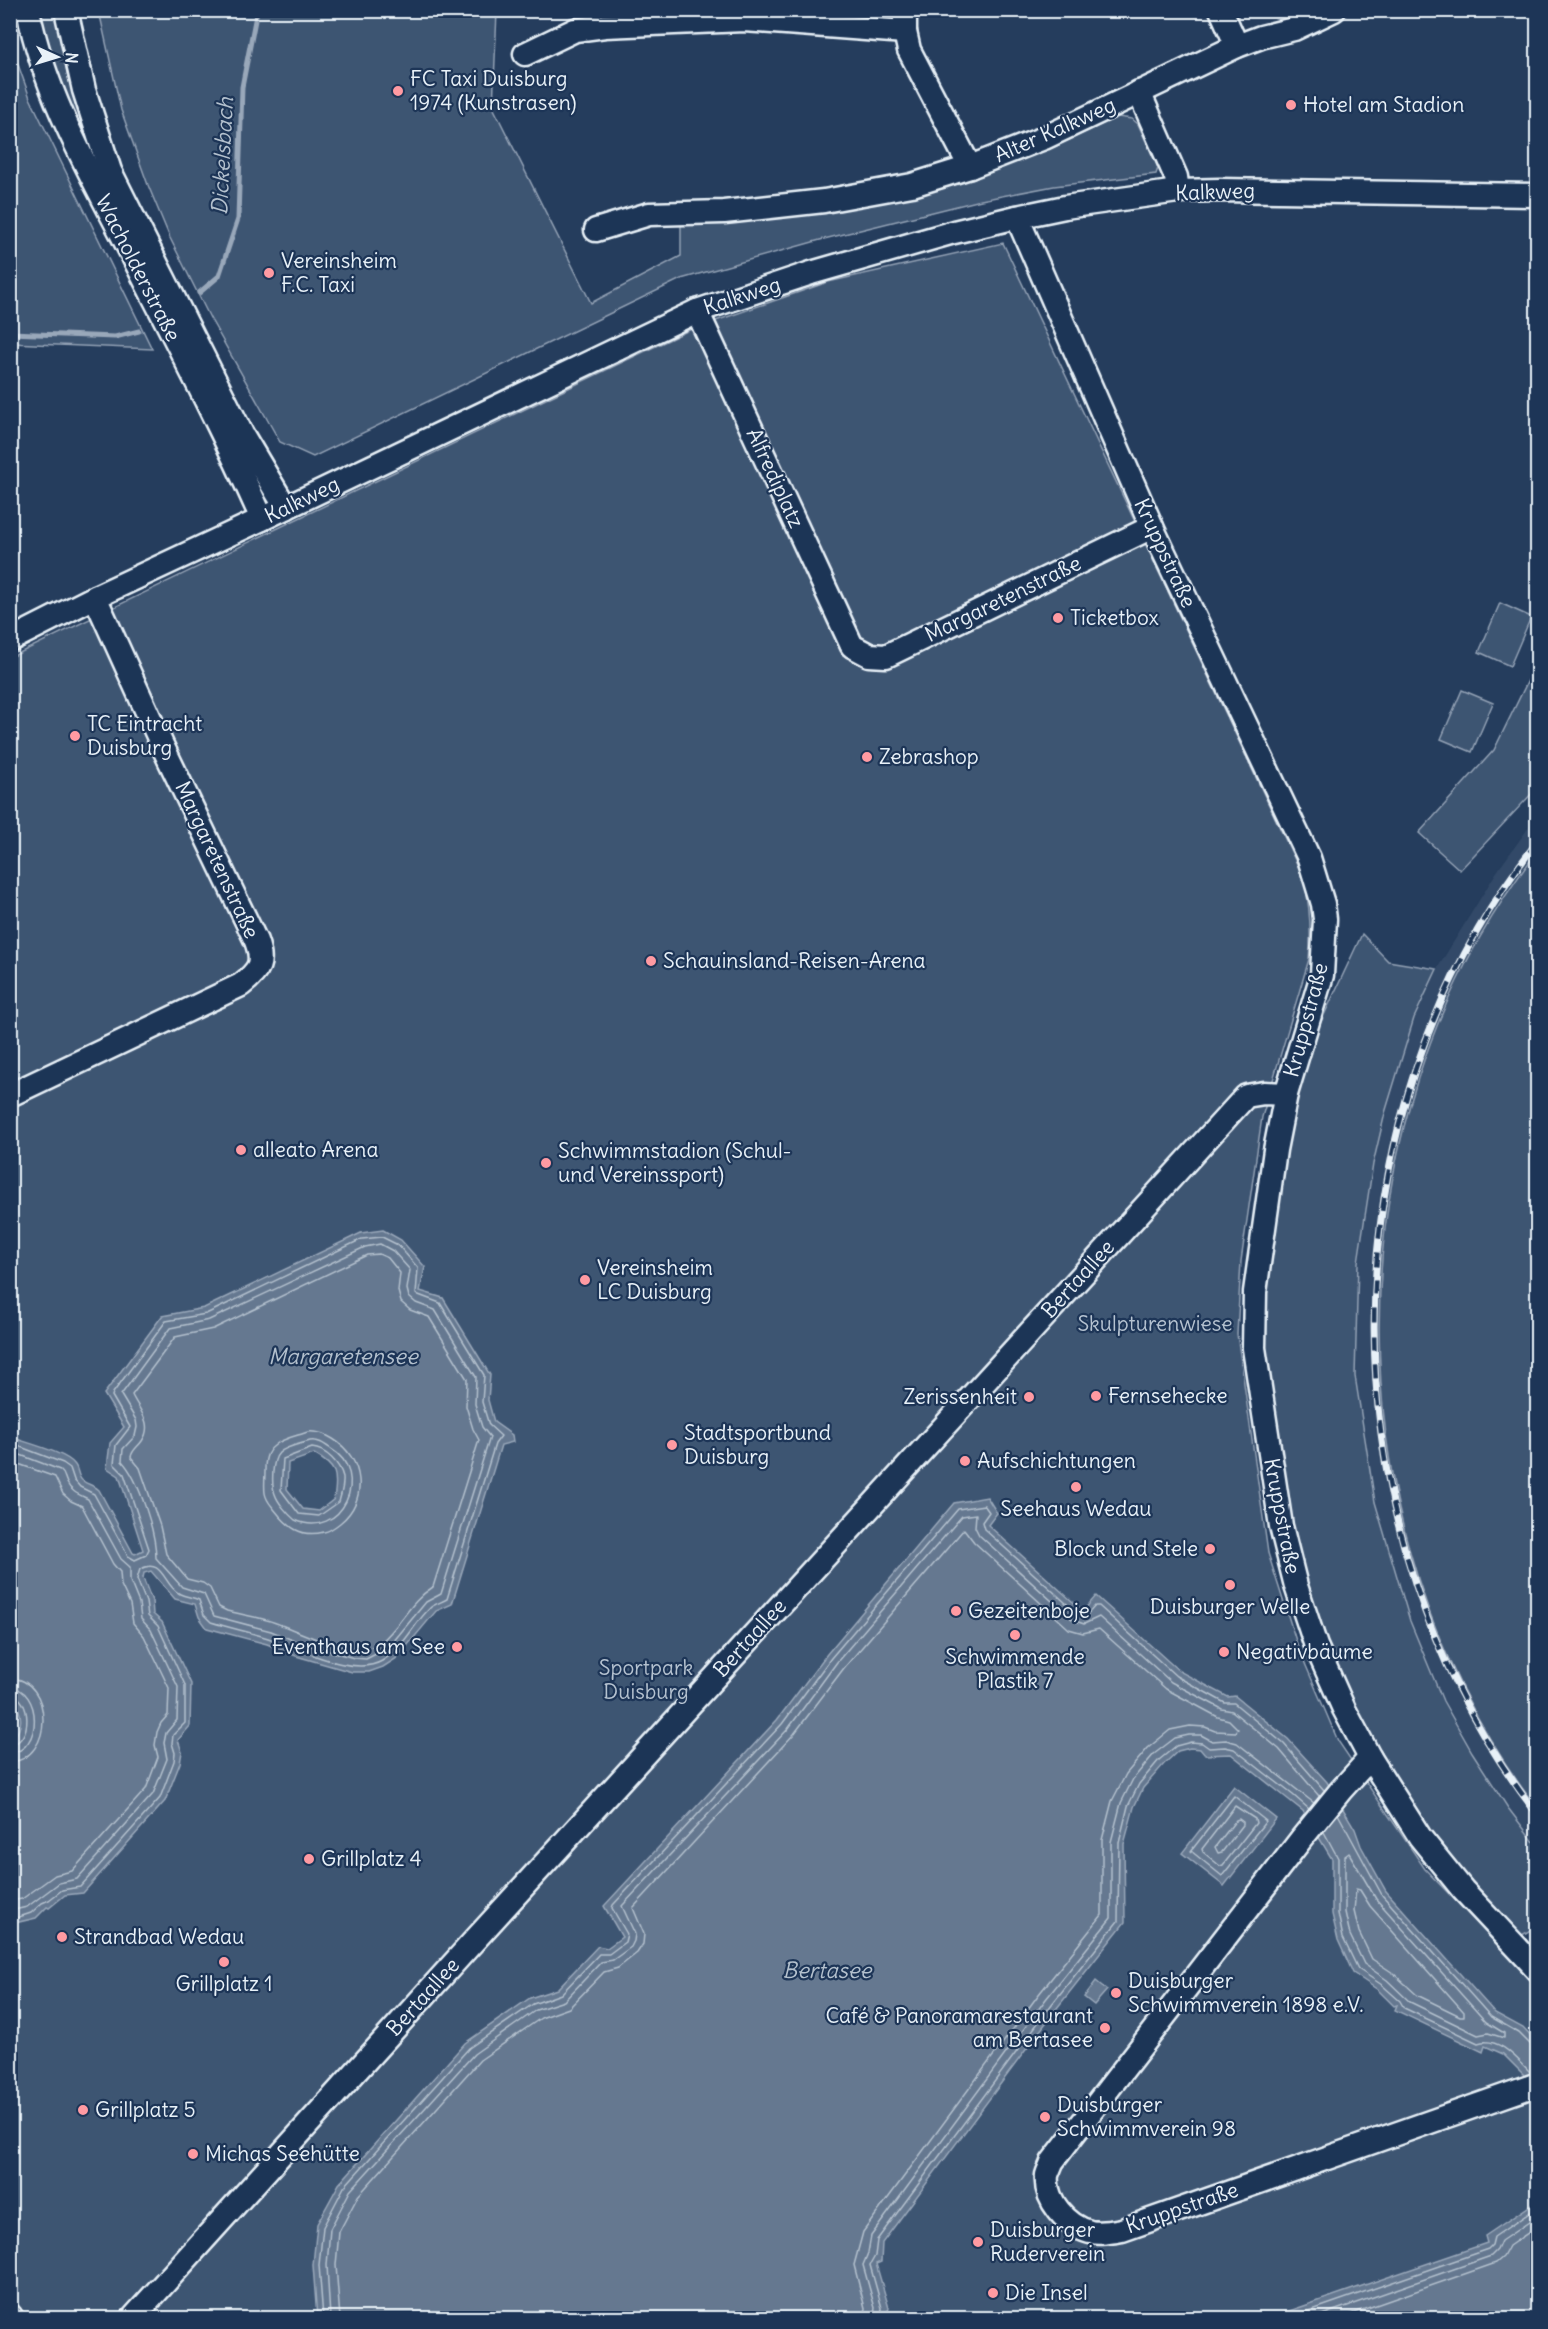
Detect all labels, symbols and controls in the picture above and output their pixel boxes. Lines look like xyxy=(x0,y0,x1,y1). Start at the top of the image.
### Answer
north arrow xyxy=(27,27,87,87)
text: N xyxy=(62,52,82,64)
place label: FC Taxi Duisburg 1974 (Kunstrasen) xyxy=(410,65,577,116)
marker: FC Taxi Duisburg 1974 (Kunstrasen) xyxy=(391,84,405,98)
street label: Alter Kalkweg xyxy=(990,91,1120,168)
place label: Hotel am Stadion xyxy=(1303,91,1464,118)
water label: Dickelsbach xyxy=(205,95,239,216)
marker: Hotel am Stadion xyxy=(1284,98,1298,112)
street label: Kalkweg xyxy=(1175,177,1255,206)
street label: Wacholderstraße xyxy=(90,190,187,346)
place label: Vereinsheim F.C. Taxi xyxy=(281,247,397,298)
marker: Vereinsheim F.C. Taxi xyxy=(262,266,276,280)
street label: Kalkweg xyxy=(700,270,784,321)
street label: Alfrediplatz xyxy=(741,424,810,532)
street label: Kalkweg xyxy=(260,470,344,529)
street label: Kruppstraße xyxy=(1128,494,1203,612)
street label: Margaretenstraße xyxy=(920,549,1085,648)
place label: Ticketbox xyxy=(1070,604,1159,631)
marker: Ticketbox xyxy=(1051,611,1065,625)
place label: TC Eintracht Duisburg xyxy=(87,710,202,761)
marker: TC Eintracht Duisburg xyxy=(68,729,82,743)
place label: Zebrashop xyxy=(879,743,979,770)
marker: Zebrashop xyxy=(860,750,874,764)
street label: Margaretenstraße xyxy=(169,777,266,943)
place label: Schauinsland-Reisen-Arena xyxy=(663,947,926,974)
marker: Schauinsland-Reisen-Arena xyxy=(644,954,658,968)
street label: Kruppstraße xyxy=(1277,960,1334,1080)
place label: alleato Arena xyxy=(253,1136,378,1163)
place label: Schwimmstadion (Schul- und Vereinssport) xyxy=(558,1137,792,1188)
marker: alleato Arena xyxy=(234,1143,248,1157)
marker: Schwimmstadion (Schul- und Vereinssport) xyxy=(539,1156,553,1170)
street label: Bertaallee xyxy=(1035,1234,1120,1324)
place label: Vereinsheim LC Duisburg xyxy=(597,1254,713,1305)
marker: Vereinsheim LC Duisburg xyxy=(578,1273,592,1287)
park label: Skulpturenwiese xyxy=(1077,1310,1233,1337)
water label: Margaretensee xyxy=(268,1342,420,1370)
place label: Fernsehecke xyxy=(1108,1382,1228,1409)
place label: Zerissenheit xyxy=(903,1383,1017,1410)
marker: Fernsehecke xyxy=(1089,1389,1103,1403)
marker: Zerissenheit xyxy=(1022,1390,1036,1404)
place label: Stadtsportbund Duisburg xyxy=(684,1419,831,1470)
marker: Stadtsportbund Duisburg xyxy=(665,1438,679,1452)
place label: Aufschichtungen xyxy=(977,1447,1136,1474)
marker: Aufschichtungen xyxy=(958,1454,972,1468)
street label: Kruppstraße xyxy=(1258,1456,1307,1576)
marker: Seehaus Wedau xyxy=(1069,1480,1083,1494)
place label: Seehaus Wedau xyxy=(1000,1495,1152,1522)
place label: Block und Stele xyxy=(1054,1535,1198,1562)
marker: Block und Stele xyxy=(1203,1542,1217,1556)
marker: Duisburger Welle xyxy=(1223,1578,1237,1592)
street label: Bertaallee xyxy=(707,1593,792,1683)
place label: Duisburger Welle xyxy=(1150,1593,1310,1620)
place label: Gezeitenboje xyxy=(968,1597,1090,1624)
marker: Gezeitenboje xyxy=(949,1604,963,1618)
marker: Schwimmende Plastik 7 xyxy=(1008,1628,1022,1642)
place label: Eventhaus am See xyxy=(272,1633,445,1660)
place label: Negativbäume xyxy=(1236,1638,1373,1665)
marker: Eventhaus am See xyxy=(450,1640,464,1654)
place label: Schwimmende Plastik 7 xyxy=(945,1643,1085,1694)
marker: Negativbäume xyxy=(1217,1645,1231,1659)
park label: Sportpark Duisburg xyxy=(599,1654,693,1705)
place label: Grillplatz 4 xyxy=(321,1845,422,1872)
marker: Grillplatz 4 xyxy=(302,1852,316,1866)
place label: Strandbad Wedau xyxy=(74,1923,244,1950)
marker: Strandbad Wedau xyxy=(55,1930,69,1944)
street label: Bertaallee xyxy=(380,1952,465,2042)
marker: Grillplatz 1 xyxy=(217,1955,231,1969)
water label: Bertasee xyxy=(783,1956,874,1984)
place label: Duisburger Schwimmverein 1898 e.V. xyxy=(1128,1967,1364,2018)
place label: Grillplatz 1 xyxy=(176,1970,272,1997)
marker: Duisburger Schwimmverein 1898 e.V. xyxy=(1109,1986,1123,2000)
place label: Café & Panoramarestaurant am Bertasee xyxy=(825,2002,1093,2053)
marker: Café & Panoramarestaurant am Bertasee xyxy=(1098,2021,1112,2035)
place label: Duisburger Schwimmverein 98 xyxy=(1057,2091,1236,2142)
place label: Grillplatz 5 xyxy=(95,2096,196,2123)
marker: Grillplatz 5 xyxy=(76,2103,90,2117)
marker: Duisburger Schwimmverein 98 xyxy=(1038,2110,1052,2124)
place label: Michas Seehütte xyxy=(205,2140,360,2167)
marker: Michas Seehütte xyxy=(186,2147,200,2161)
street label: Kruppstraße xyxy=(1122,2176,1242,2239)
place label: Duisburger Ruderverein xyxy=(990,2216,1105,2267)
marker: Duisburger Ruderverein xyxy=(971,2235,985,2249)
place label: Die Insel xyxy=(1005,2279,1088,2306)
marker: Die Insel xyxy=(986,2286,1000,2300)

